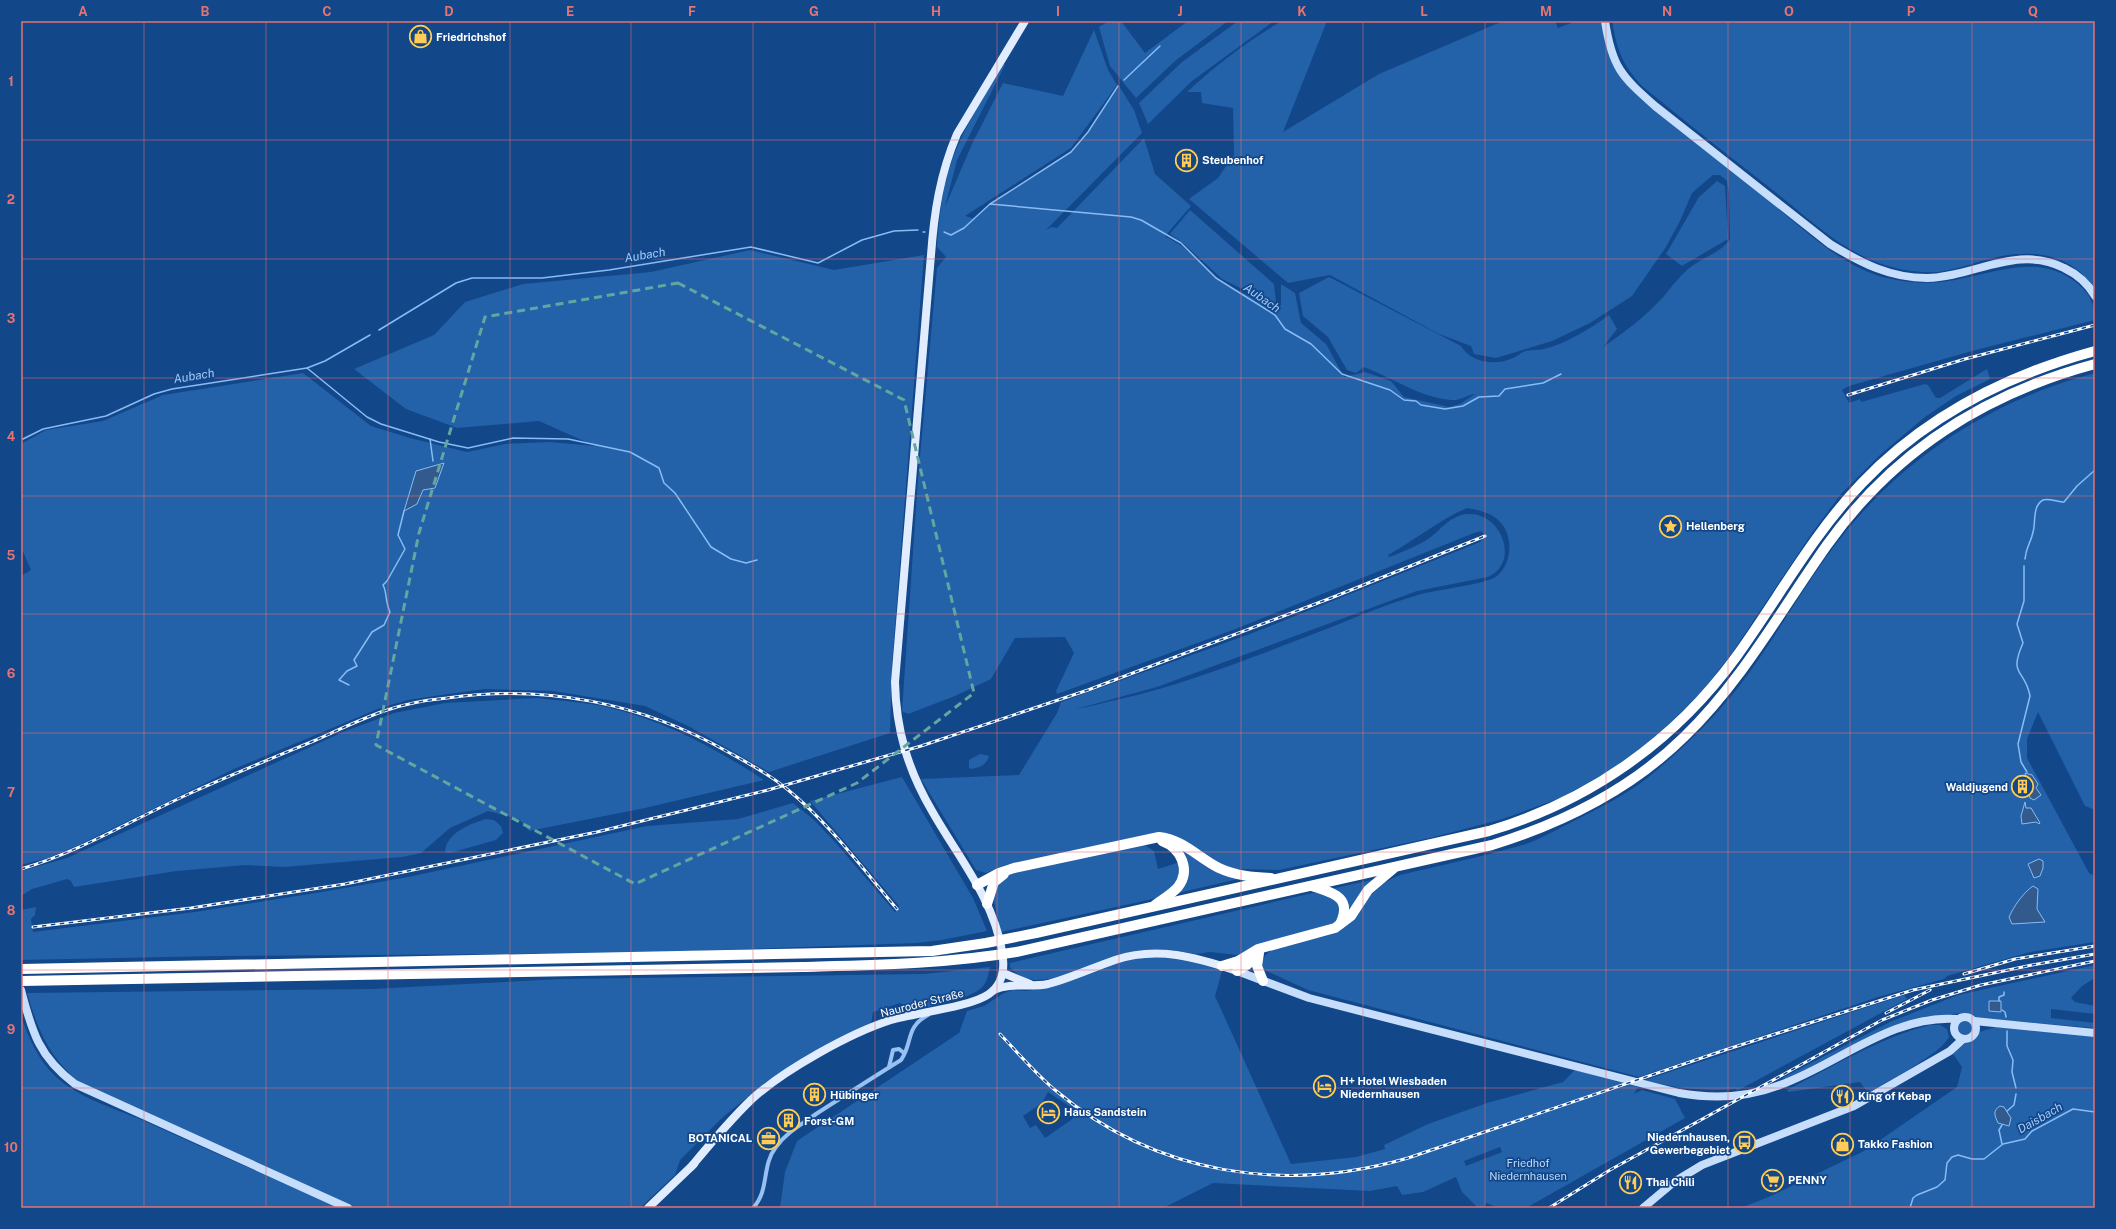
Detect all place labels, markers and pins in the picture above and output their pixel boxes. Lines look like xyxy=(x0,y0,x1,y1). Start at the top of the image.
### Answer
shop icon: Friedrichshof xyxy=(407,24,433,50)
place label: Friedrichshof xyxy=(436,31,507,43)
building icon: Steubenhof xyxy=(1173,147,1199,173)
place label: Steubenhof xyxy=(1202,154,1264,166)
place icon: Hellenberg xyxy=(1658,513,1684,539)
place label: Hellenberg xyxy=(1686,520,1745,532)
building icon: Waldjugend xyxy=(2010,774,2036,800)
place label: Waldjugend xyxy=(1946,781,2008,793)
hotel icon: H+ Hotel Wiesbaden Niedernhausen xyxy=(1311,1074,1337,1100)
place label: H+ Hotel Wiesbaden Niedernhausen xyxy=(1340,1075,1447,1100)
building icon: Hübinger xyxy=(802,1082,828,1108)
restaurant icon: King of Kebap xyxy=(1830,1083,1856,1109)
place label: Hübinger xyxy=(830,1089,879,1101)
place label: King of Kebap xyxy=(1858,1090,1931,1102)
hotel icon: Haus Sandstein xyxy=(1035,1099,1061,1125)
place label: Haus Sandstein xyxy=(1064,1106,1146,1118)
building icon: Forst-GM xyxy=(775,1108,801,1134)
place label: Forst-GM xyxy=(804,1115,854,1127)
office icon: BOTANICAL xyxy=(755,1125,781,1151)
bus stop icon: Niedernhausen, Gewerbegebiet xyxy=(1732,1130,1758,1156)
place label: Niedernhausen, Gewerbegebiet xyxy=(1647,1131,1730,1156)
shop icon: Takko Fashion xyxy=(1830,1131,1856,1157)
place label: BOTANICAL xyxy=(688,1132,752,1144)
place label: Takko Fashion xyxy=(1858,1138,1933,1150)
supermarket icon: PENNY xyxy=(1759,1167,1785,1193)
restaurant icon: Thai Chili xyxy=(1617,1169,1643,1195)
place label: PENNY xyxy=(1788,1174,1827,1186)
place label: Thai Chili xyxy=(1646,1176,1695,1188)

